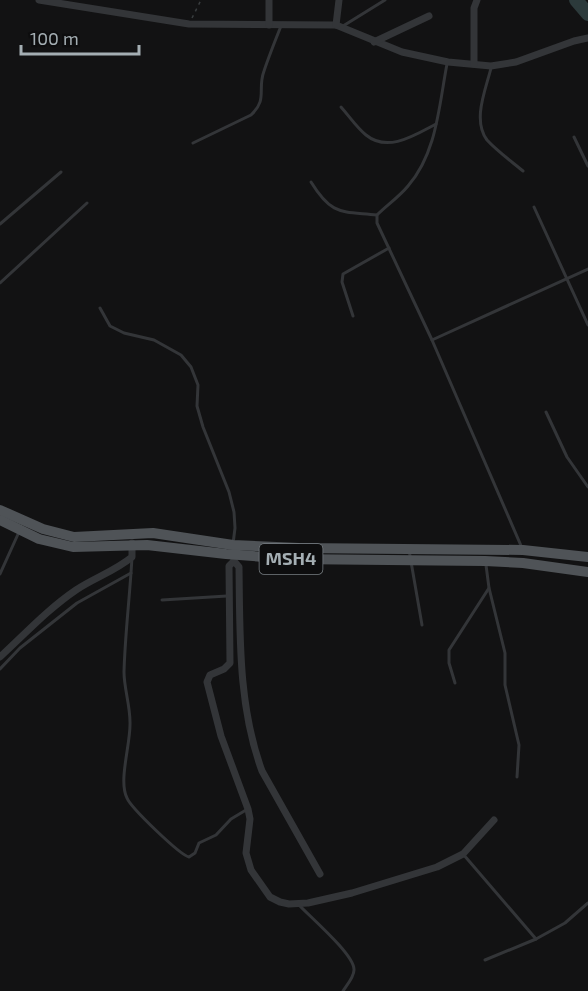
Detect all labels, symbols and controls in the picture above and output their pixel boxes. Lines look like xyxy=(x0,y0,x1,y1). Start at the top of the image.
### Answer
scale bar xyxy=(21,18,140,56)
text: 100 m xyxy=(30,27,79,49)
road number: MSH4 xyxy=(260,544,322,574)

